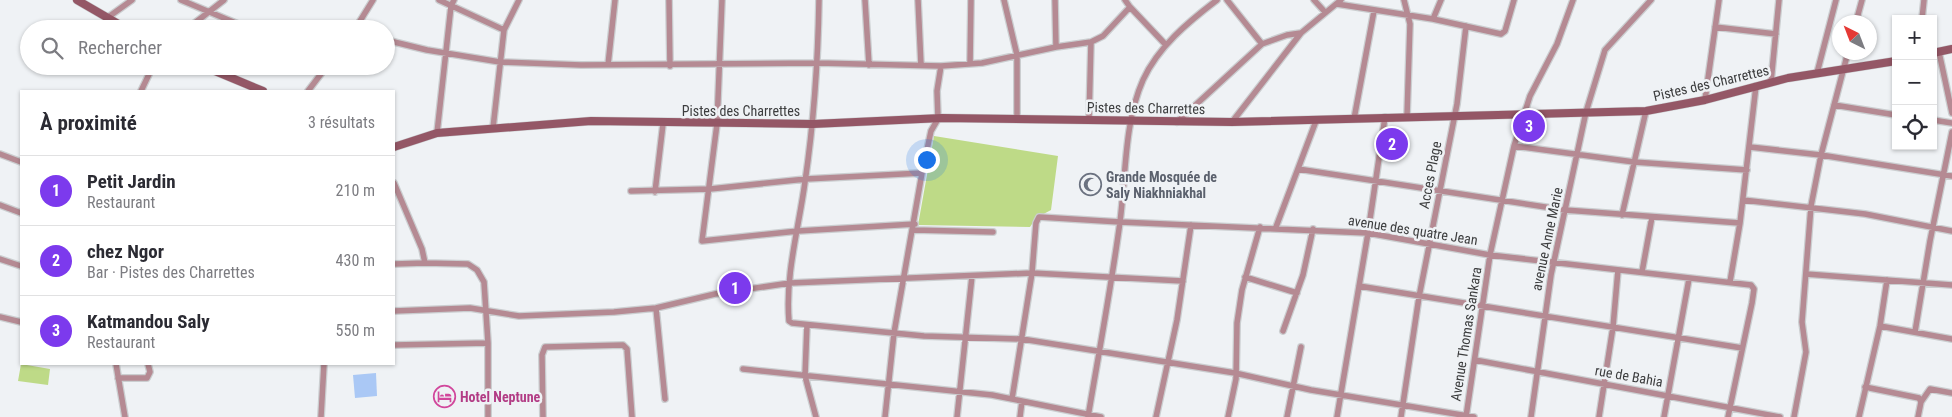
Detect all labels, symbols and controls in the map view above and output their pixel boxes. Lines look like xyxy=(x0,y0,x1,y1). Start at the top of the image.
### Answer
north arrow xyxy=(1832,15,1877,60)
map controls xyxy=(1892,15,1937,150)
button: + xyxy=(1892,15,1937,60)
search box xyxy=(20,20,395,75)
icon: search xyxy=(38,34,66,62)
text: Rechercher xyxy=(78,36,162,59)
button: − xyxy=(1892,60,1937,105)
street label: Pistes des Charrettes xyxy=(1652,62,1770,104)
street label: Pistes des Charrettes xyxy=(1087,99,1205,117)
street label: Pistes des Charrettes xyxy=(682,103,800,119)
button: locate xyxy=(1892,105,1937,150)
pin: 3 xyxy=(1513,107,1545,145)
text: À proximité xyxy=(40,111,137,135)
text: 3 résultats xyxy=(308,113,375,132)
pin: 2 xyxy=(1376,125,1408,163)
street label: Acces Plage xyxy=(1416,140,1444,210)
your location xyxy=(914,147,940,173)
place label: Grande Mosquée de Saly Niakhniakhal xyxy=(1106,169,1217,201)
text: Petit Jardin xyxy=(87,170,176,193)
mosque icon: Grande Mosquée de Saly Niakhniakhal xyxy=(1078,173,1102,197)
text: 1 xyxy=(52,181,60,200)
text: 210 m xyxy=(336,181,375,200)
street label: avenue Anne Marie xyxy=(1528,185,1566,292)
text: Restaurant xyxy=(87,193,155,212)
street label: avenue des quatre Jean xyxy=(1347,212,1479,248)
text: chez Ngor xyxy=(87,240,164,263)
text: 2 xyxy=(52,251,60,270)
text: 430 m xyxy=(336,251,375,270)
text: Bar · Pistes des Charrettes xyxy=(87,263,255,282)
street label: Avenue Thomas Sankara xyxy=(1447,266,1485,402)
pin: 1 xyxy=(719,269,751,307)
text: Katmandou Saly xyxy=(87,310,210,333)
text: 3 xyxy=(52,321,60,340)
text: 550 m xyxy=(336,321,375,340)
text: Restaurant xyxy=(87,333,155,352)
street label: rue de Bahia xyxy=(1594,362,1664,390)
hotel icon: Hotel Neptune xyxy=(432,385,456,409)
place label: Hotel Neptune xyxy=(460,389,541,405)

